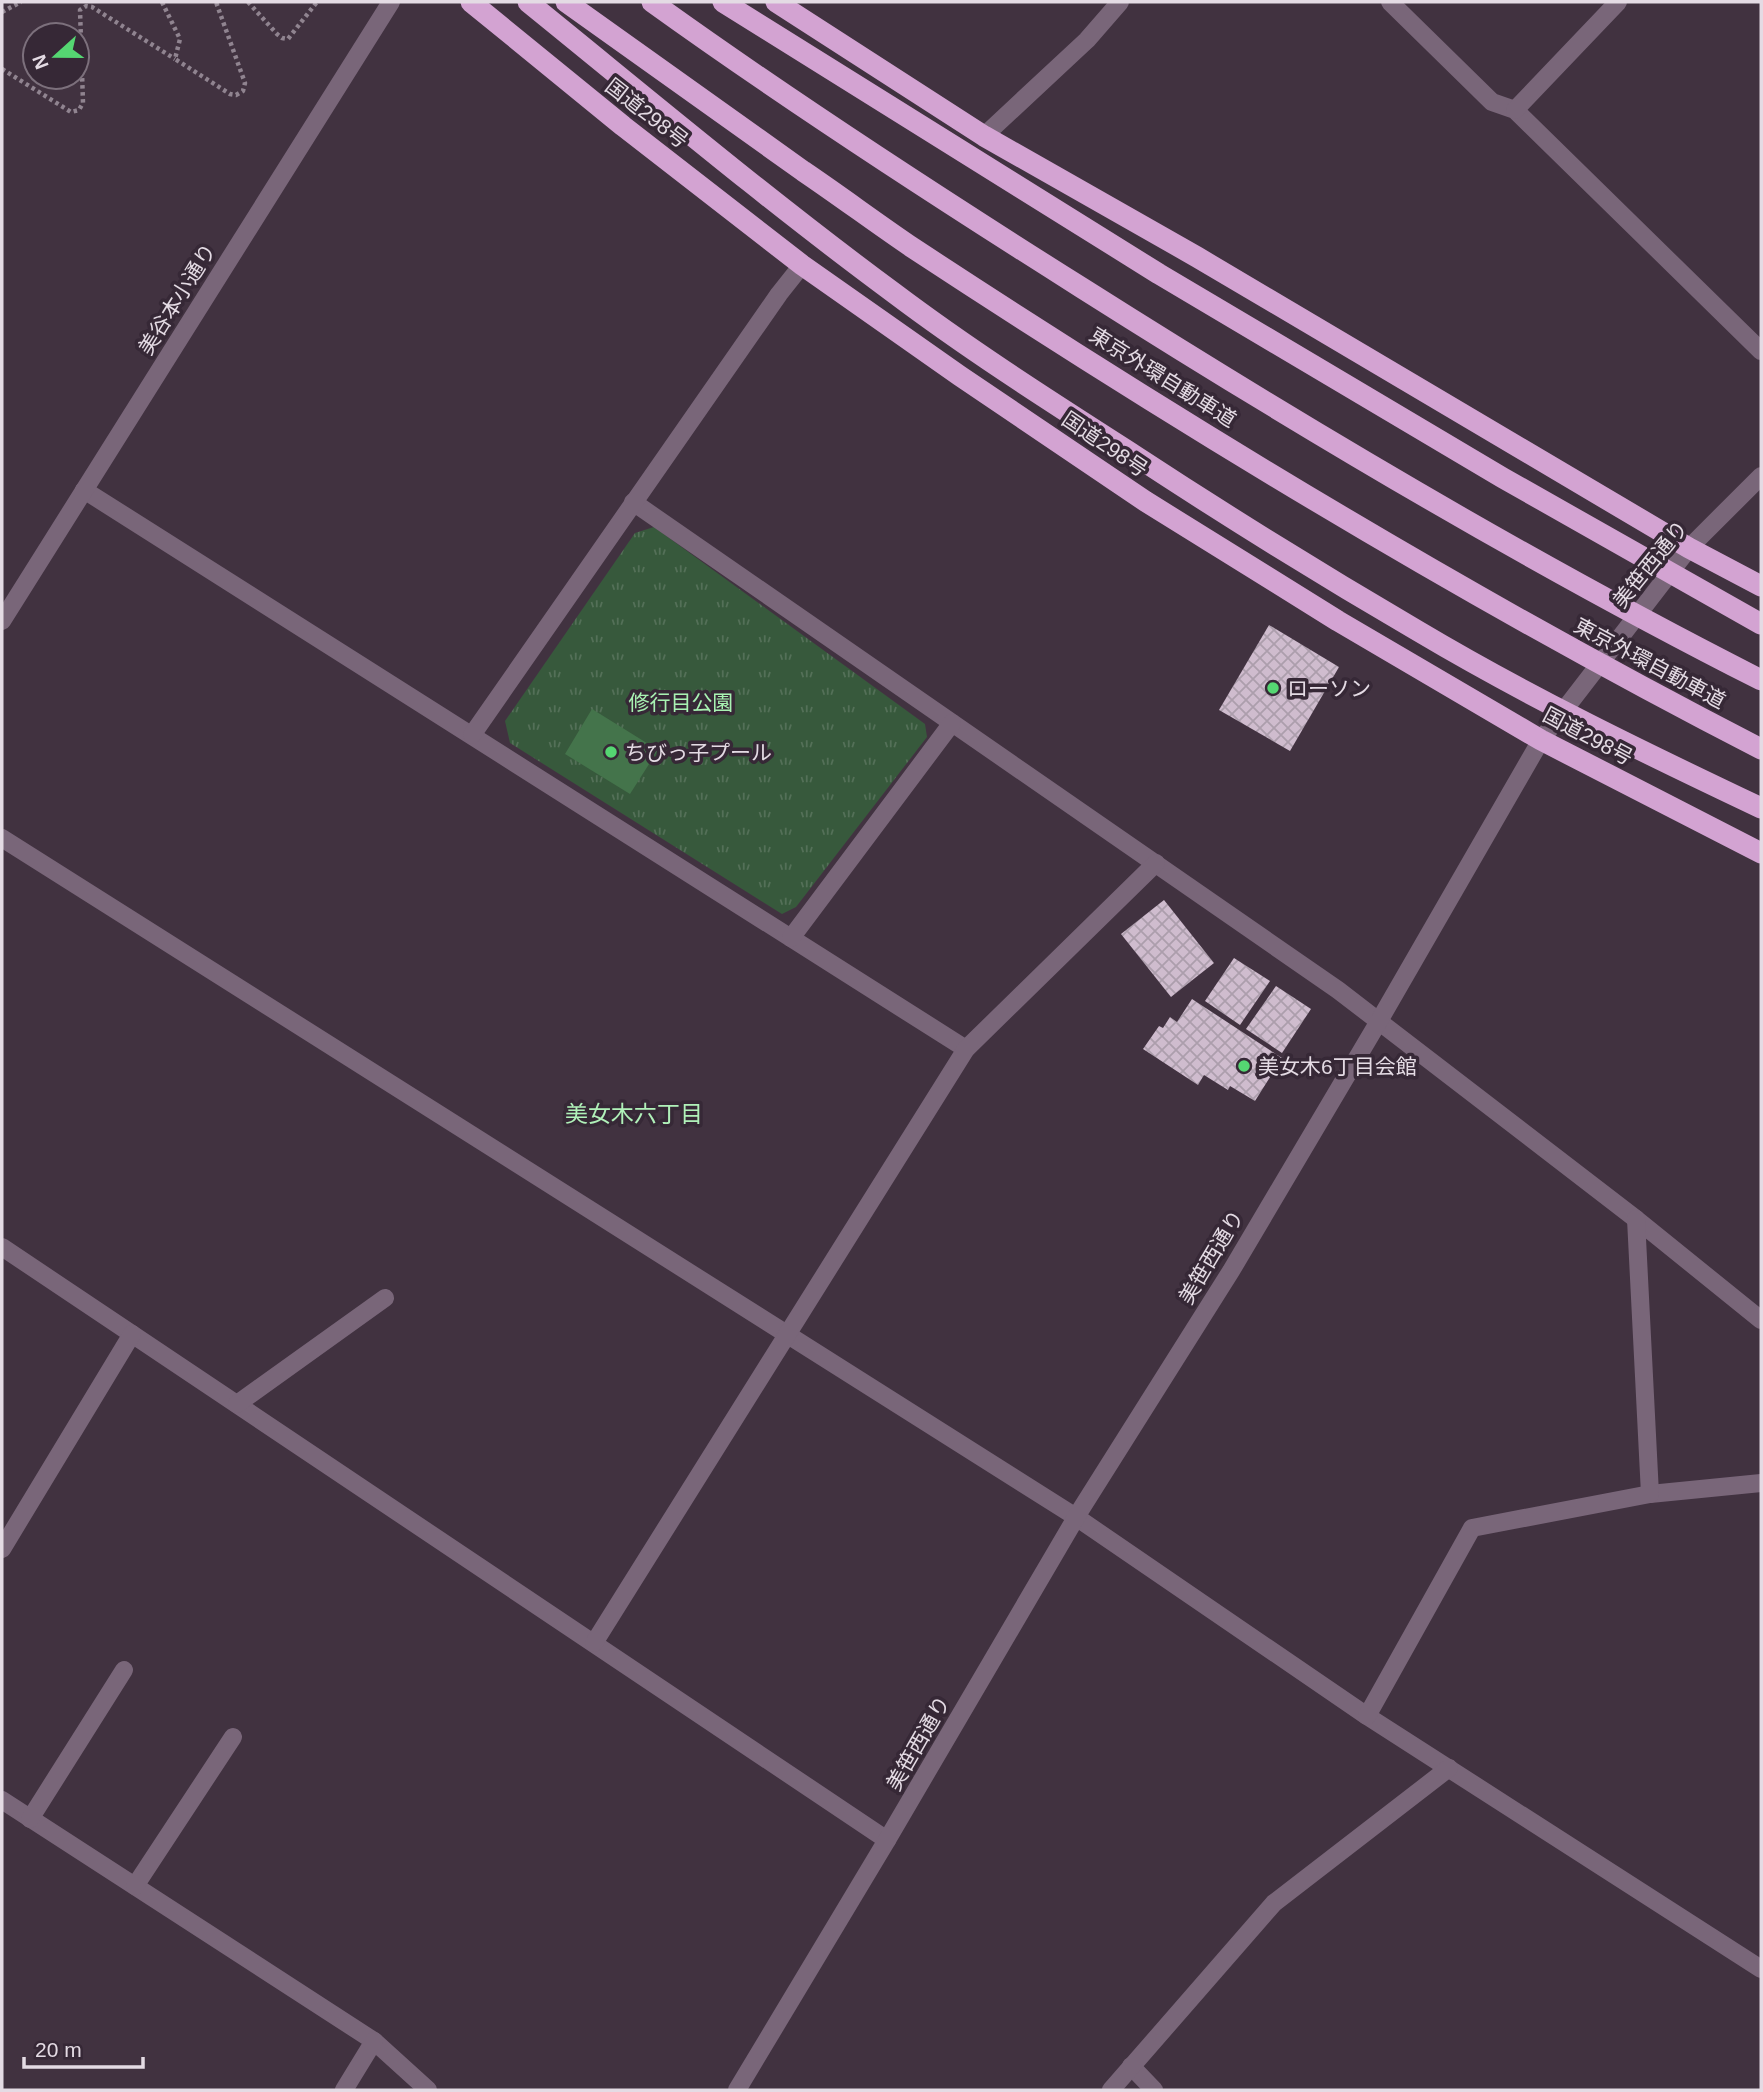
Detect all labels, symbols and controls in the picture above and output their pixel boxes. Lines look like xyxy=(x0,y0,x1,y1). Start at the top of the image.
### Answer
north arrow xyxy=(21,21,91,91)
text: N xyxy=(28,52,53,72)
street label: 国道298号 xyxy=(601,74,693,152)
street label: 美谷本小通り xyxy=(134,239,220,359)
street label: 東京外環自動車道 xyxy=(1086,323,1240,431)
street label: 国道298号 xyxy=(1058,407,1152,481)
street label: 美笹西通り xyxy=(1608,516,1692,612)
street label: 東京外環自動車道 xyxy=(1570,613,1730,713)
place label: ローソン xyxy=(1287,677,1371,700)
marker: ローソン xyxy=(1265,680,1281,696)
park label: 修行目公園 xyxy=(629,691,734,714)
street label: 国道298号 xyxy=(1539,703,1637,769)
place label: ちびっ子プール xyxy=(625,741,772,764)
marker: ちびっ子プール xyxy=(603,744,619,760)
place label: 美女木6丁目会館 xyxy=(1258,1055,1417,1078)
marker: 美女木6丁目会館 xyxy=(1236,1058,1252,1074)
district label: 美女木六丁目 xyxy=(565,1101,703,1127)
street label: 美笹西通り xyxy=(1174,1206,1248,1308)
street label: 美笹西通り xyxy=(882,1692,954,1794)
scale bar xyxy=(24,2025,144,2070)
text: 20 m xyxy=(35,2038,82,2061)

